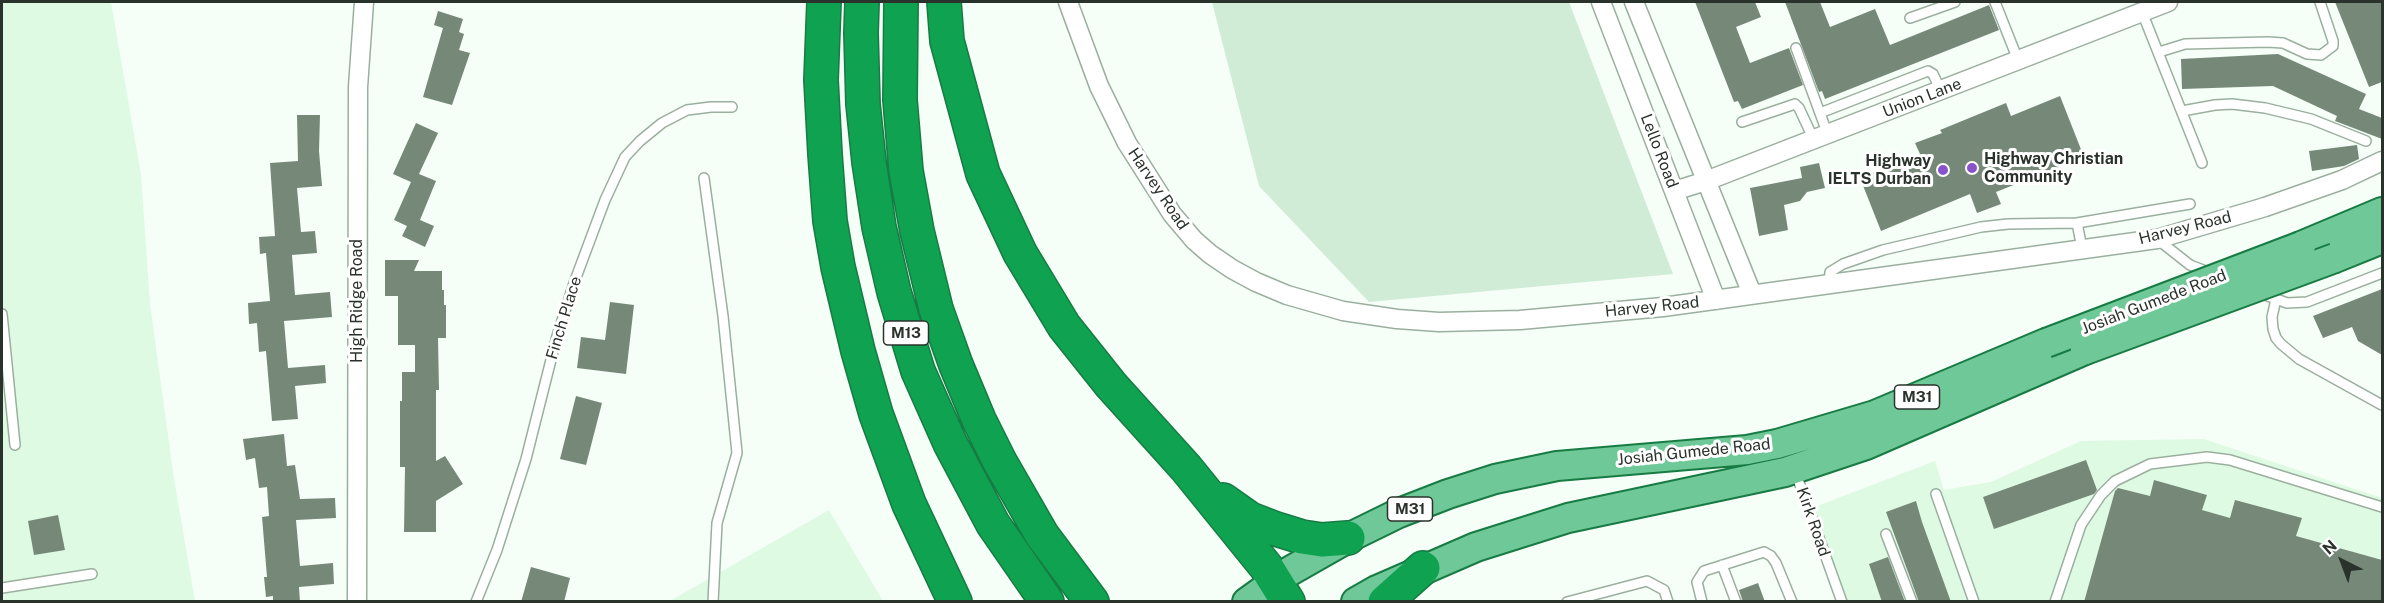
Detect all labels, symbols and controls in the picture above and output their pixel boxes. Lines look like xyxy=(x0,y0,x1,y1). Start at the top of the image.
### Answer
street label: Union Lane xyxy=(1880,74,1964,122)
street label: Lello Road xyxy=(1636,111,1682,191)
street label: Harvey Road xyxy=(1124,144,1192,234)
place label: Highway Christian Community xyxy=(1984,149,2123,187)
place label: Highway IELTS Durban xyxy=(1828,151,1931,189)
marker: Highway Christian Community xyxy=(1965,161,1979,175)
marker: Highway IELTS Durban xyxy=(1936,163,1950,177)
street label: Harvey Road xyxy=(2137,207,2233,249)
street label: High Ridge Road xyxy=(347,239,367,363)
street label: Josiah Gumede Road xyxy=(2079,266,2229,338)
street label: Finch Place xyxy=(542,274,586,362)
street label: Harvey Road xyxy=(1604,293,1700,321)
road number: M13 xyxy=(884,321,928,345)
road number: M31 xyxy=(1894,385,1940,409)
street label: Josiah Gumede Road xyxy=(1617,434,1771,470)
street label: Kirk Road xyxy=(1792,485,1834,559)
road number: M31 xyxy=(1388,497,1432,521)
north arrow xyxy=(2312,531,2372,591)
text: N xyxy=(2319,536,2341,559)

